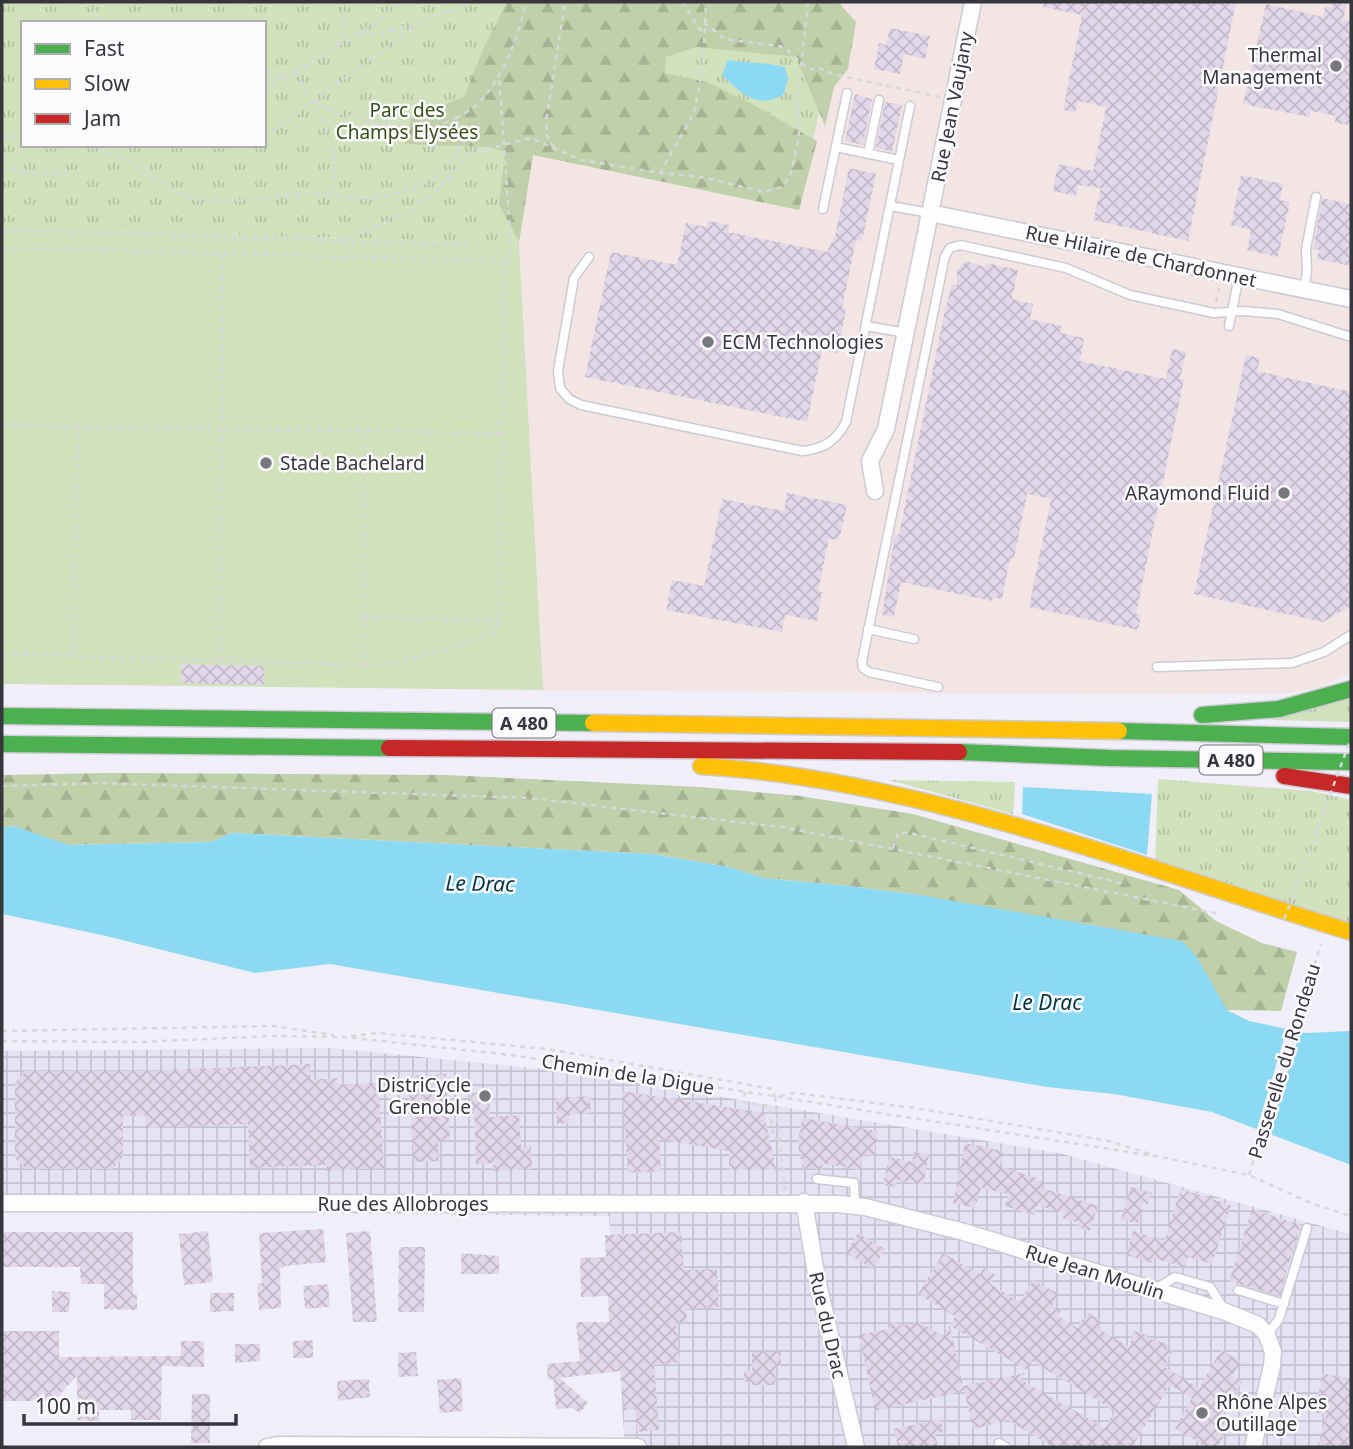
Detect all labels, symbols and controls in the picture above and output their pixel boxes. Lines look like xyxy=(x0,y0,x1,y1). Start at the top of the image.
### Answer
legend xyxy=(21,21,266,147)
street label: Rue Jean Vaujany xyxy=(925,29,979,185)
text: Fast xyxy=(84,34,125,62)
place label: Thermal Management xyxy=(1202,42,1322,90)
marker: Thermal Management xyxy=(1328,58,1344,74)
text: Slow xyxy=(84,69,130,97)
park label: Parc des Champs Elysées xyxy=(336,97,478,145)
text: Jam xyxy=(82,104,121,132)
street label: Rue Hilaire de Chardonnet xyxy=(1023,219,1259,293)
place label: ECM Technologies xyxy=(722,329,884,355)
marker: ECM Technologies xyxy=(700,334,716,350)
place label: Stade Bachelard xyxy=(280,450,425,476)
marker: Stade Bachelard xyxy=(258,455,274,471)
place label: ARaymond Fluid xyxy=(1125,480,1270,506)
marker: ARaymond Fluid xyxy=(1276,485,1292,501)
road number: A 480 xyxy=(492,708,556,738)
road number: A 480 xyxy=(1200,746,1262,774)
water label: Le Drac xyxy=(445,868,515,898)
street label: Passerelle du Rondeau xyxy=(1242,960,1326,1162)
water label: Le Drac xyxy=(1012,988,1082,1016)
street label: Chemin de la Digue xyxy=(540,1048,716,1100)
place label: DistriCycle Grenoble xyxy=(377,1072,471,1120)
marker: DistriCycle Grenoble xyxy=(477,1088,493,1104)
street label: Rue des Allobroges xyxy=(317,1191,489,1217)
street label: Rue Jean Moulin xyxy=(1022,1238,1168,1306)
street label: Rue du Drac xyxy=(803,1269,853,1381)
scale bar xyxy=(24,1382,236,1426)
place label: Rhône Alpes Outillage xyxy=(1216,1389,1327,1437)
text: 100 m xyxy=(35,1392,96,1420)
marker: Rhône Alpes Outillage xyxy=(1194,1405,1210,1421)

